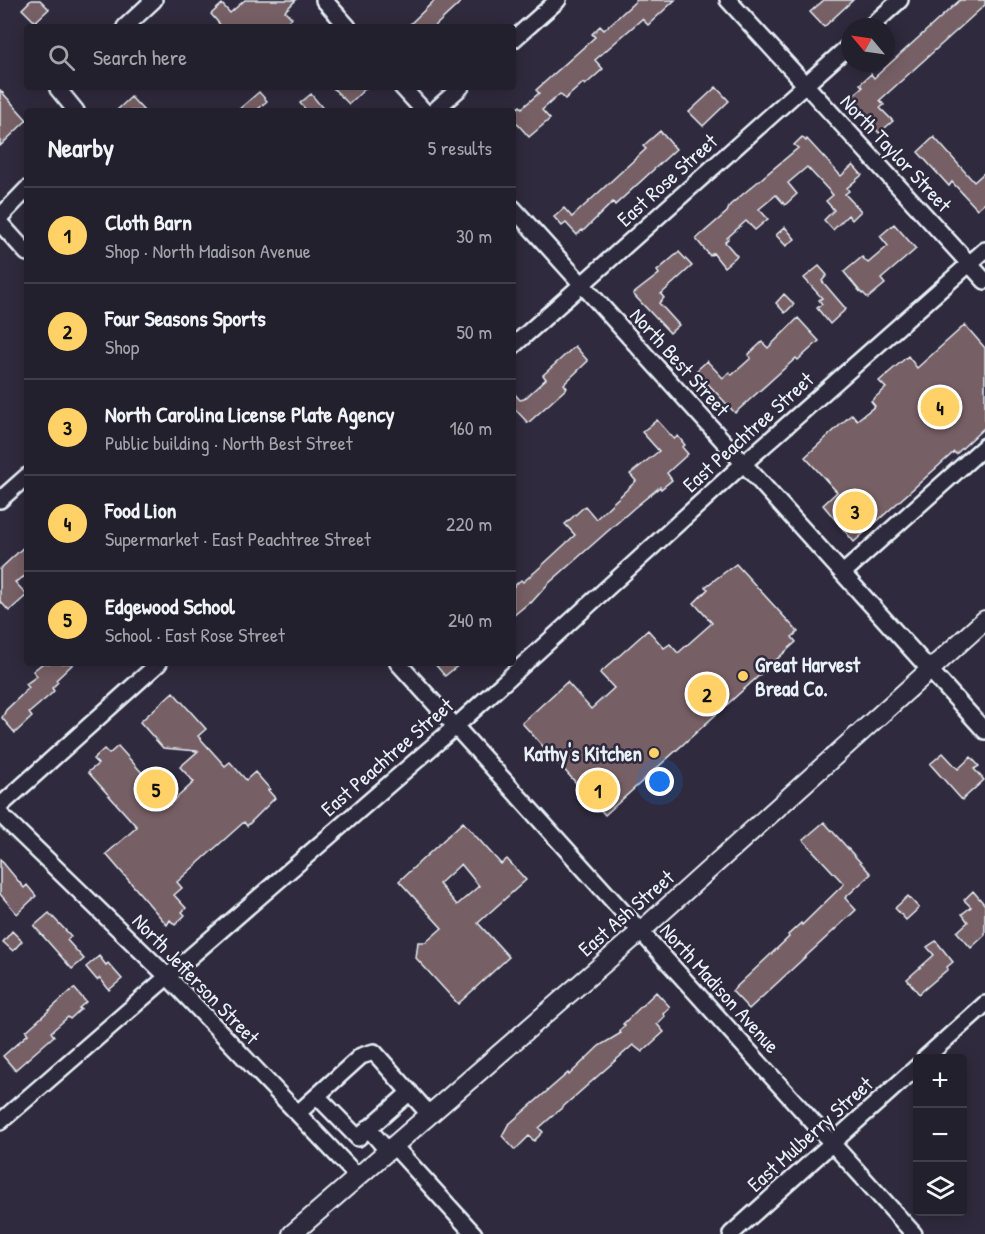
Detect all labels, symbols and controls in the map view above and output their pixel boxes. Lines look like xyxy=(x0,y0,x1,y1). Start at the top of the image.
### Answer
north arrow xyxy=(841,18,895,72)
search box xyxy=(24,24,516,90)
icon: search xyxy=(45,41,78,74)
text: Search here xyxy=(93,42,187,72)
street label: North Taylor Street xyxy=(834,88,959,219)
street label: East Rose Street xyxy=(611,127,724,233)
text: Nearby xyxy=(48,130,114,165)
text: 5 results xyxy=(428,134,492,161)
text: Cloth Barn xyxy=(105,207,192,237)
text: 1 xyxy=(64,222,71,249)
text: 30 m xyxy=(456,222,492,249)
text: Shop · North Madison Avenue xyxy=(105,237,311,264)
street label: North Best Street xyxy=(624,302,737,423)
text: Four Seasons Sports xyxy=(105,303,266,333)
text: 2 xyxy=(63,318,72,345)
text: 50 m xyxy=(456,318,492,345)
text: Shop xyxy=(105,333,139,360)
street label: East Peachtree Street xyxy=(676,365,820,499)
pin: 4 xyxy=(920,384,960,430)
text: North Carolina License Plate Agency xyxy=(105,399,394,429)
text: 3 xyxy=(63,414,72,441)
text: 160 m xyxy=(450,414,492,441)
text: Public building · North Best Street xyxy=(105,429,353,456)
pin: 3 xyxy=(836,488,874,534)
text: Food Lion xyxy=(105,495,177,525)
text: 4 xyxy=(64,510,71,537)
text: 220 m xyxy=(446,510,492,537)
text: Supermarket · East Peachtree Street xyxy=(105,525,371,552)
text: Edgewood School xyxy=(105,591,235,621)
text: 5 xyxy=(63,606,72,633)
text: 240 m xyxy=(448,606,492,633)
text: School · East Rose Street xyxy=(105,621,285,648)
place label: Great Harvest Bread Co. xyxy=(755,650,861,703)
marker: Great Harvest Bread Co. xyxy=(736,669,750,683)
pin: 2 xyxy=(688,672,726,716)
street label: East Peachtree Street xyxy=(314,691,460,823)
place label: Kathy's Kitchen xyxy=(524,739,642,769)
marker: Kathy's Kitchen xyxy=(647,746,661,760)
pin: 5 xyxy=(136,766,176,812)
your location xyxy=(645,767,674,796)
pin: 1 xyxy=(578,768,618,812)
street label: East Ash Street xyxy=(572,863,681,963)
street label: North Jefferson Street xyxy=(126,907,267,1051)
street label: North Madison Avenue xyxy=(654,916,786,1060)
map controls xyxy=(913,1054,967,1216)
button: + xyxy=(913,1054,967,1108)
street label: East Mulberry Street xyxy=(741,1069,880,1198)
button: − xyxy=(913,1108,967,1162)
button: layers xyxy=(913,1162,967,1216)

